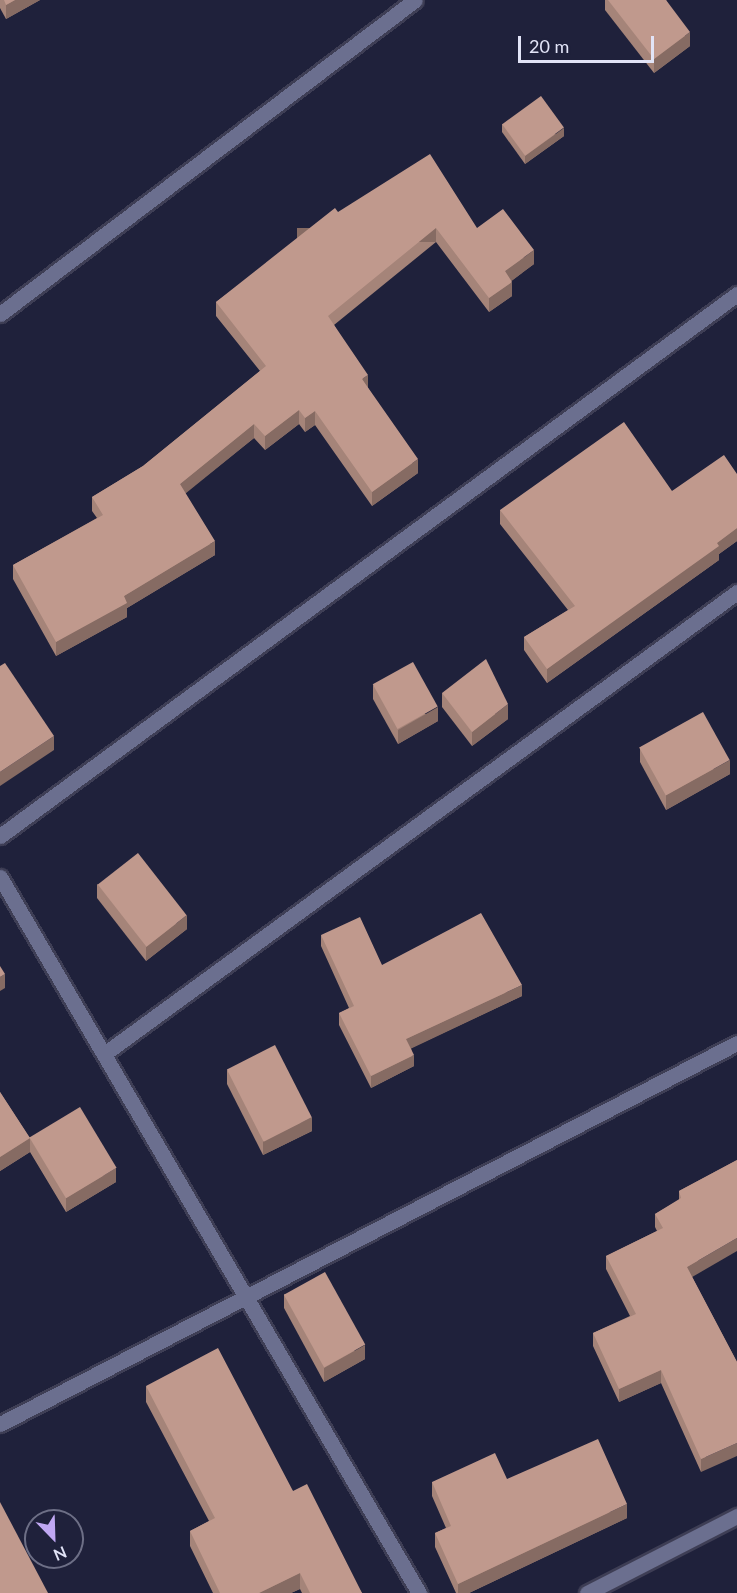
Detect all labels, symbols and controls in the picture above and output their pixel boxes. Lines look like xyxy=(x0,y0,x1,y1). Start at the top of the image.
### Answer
scale bar xyxy=(521,24,658,62)
text: 20 m xyxy=(529,35,569,57)
north arrow xyxy=(24,1509,84,1569)
text: N xyxy=(51,1543,70,1565)

